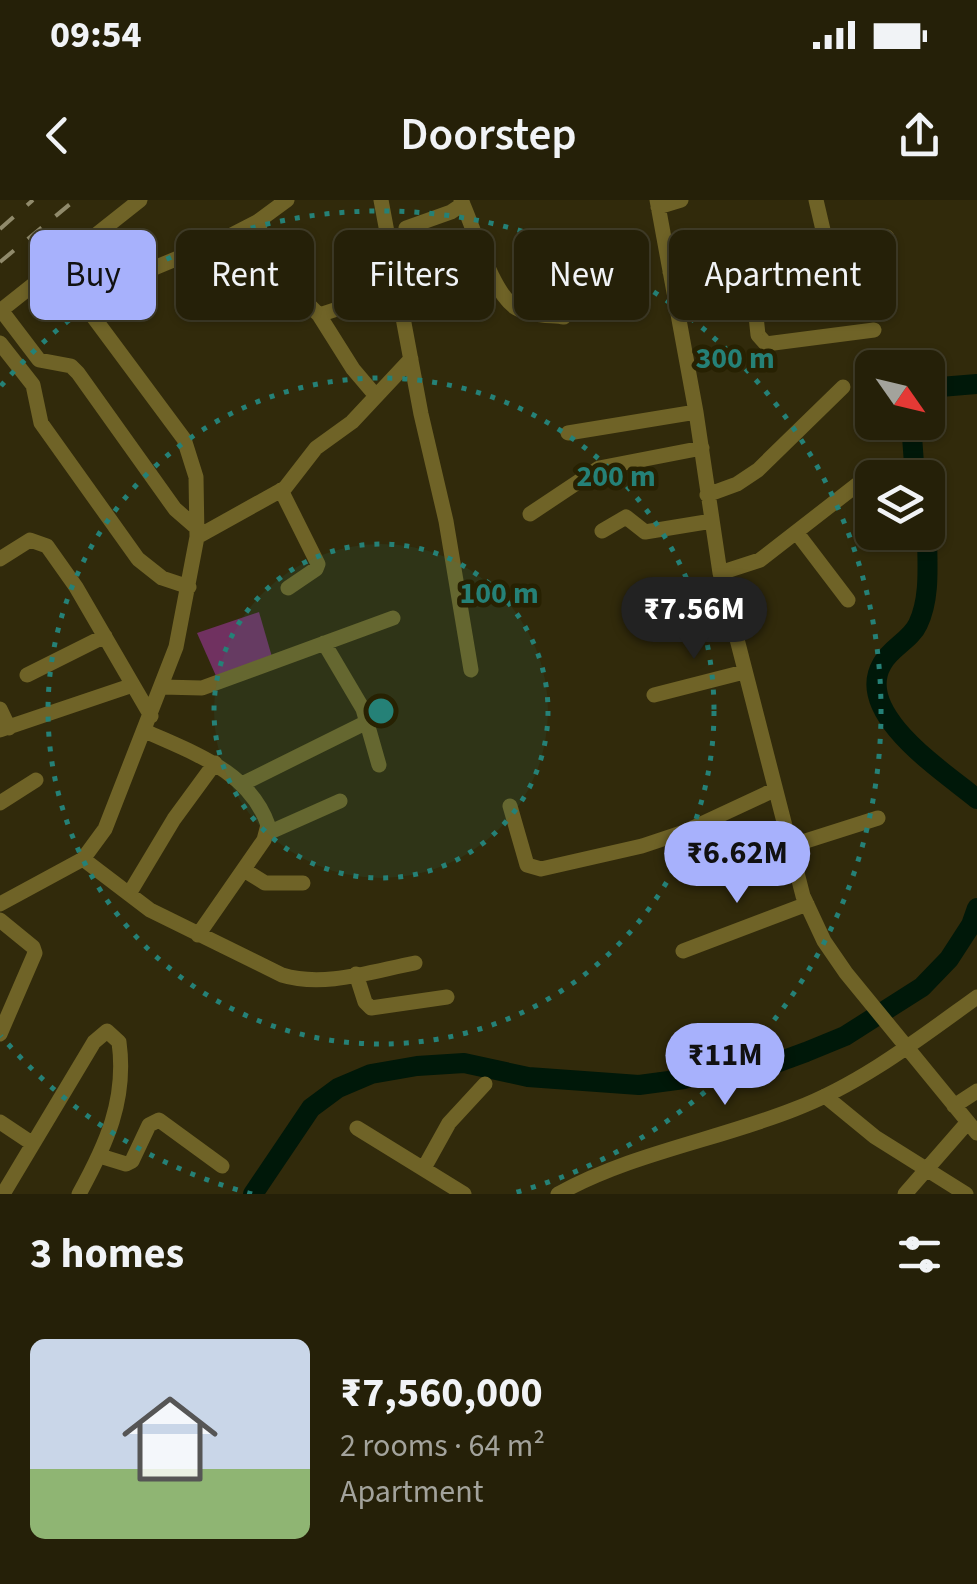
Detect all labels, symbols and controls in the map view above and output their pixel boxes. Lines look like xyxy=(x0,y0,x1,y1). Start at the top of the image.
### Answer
text: 09:54 xyxy=(50,8,142,62)
text: Doorstep xyxy=(400,103,577,167)
icon: back xyxy=(30,108,85,163)
icon: share xyxy=(892,108,947,163)
chip: Buy xyxy=(30,230,156,320)
chip: Rent xyxy=(176,230,314,320)
chip: Filters xyxy=(334,230,494,320)
chip: New xyxy=(514,230,649,320)
chip: Apartment xyxy=(669,230,896,320)
text: 300 m xyxy=(695,337,775,380)
north arrow xyxy=(855,350,945,440)
map controls xyxy=(855,350,945,550)
text: 200 m xyxy=(576,455,656,498)
button: layers xyxy=(855,460,945,550)
text: 100 m xyxy=(459,572,539,615)
pin: ₹7.56M xyxy=(613,577,775,662)
text: ₹7.56M xyxy=(643,586,745,632)
centre of rings xyxy=(363,693,399,729)
pin: ₹6.62M xyxy=(656,821,818,906)
text: ₹6.62M xyxy=(686,830,788,876)
pin: ₹11M xyxy=(666,1023,784,1108)
text: ₹11M xyxy=(687,1032,763,1078)
text: 3 homes xyxy=(30,1224,184,1284)
icon: filters xyxy=(892,1227,947,1282)
text: ₹7,560,000 xyxy=(340,1363,543,1423)
icon: home xyxy=(110,1379,230,1499)
text: 2 rooms · 64 m² xyxy=(340,1423,545,1469)
text: Apartment xyxy=(340,1469,483,1515)

